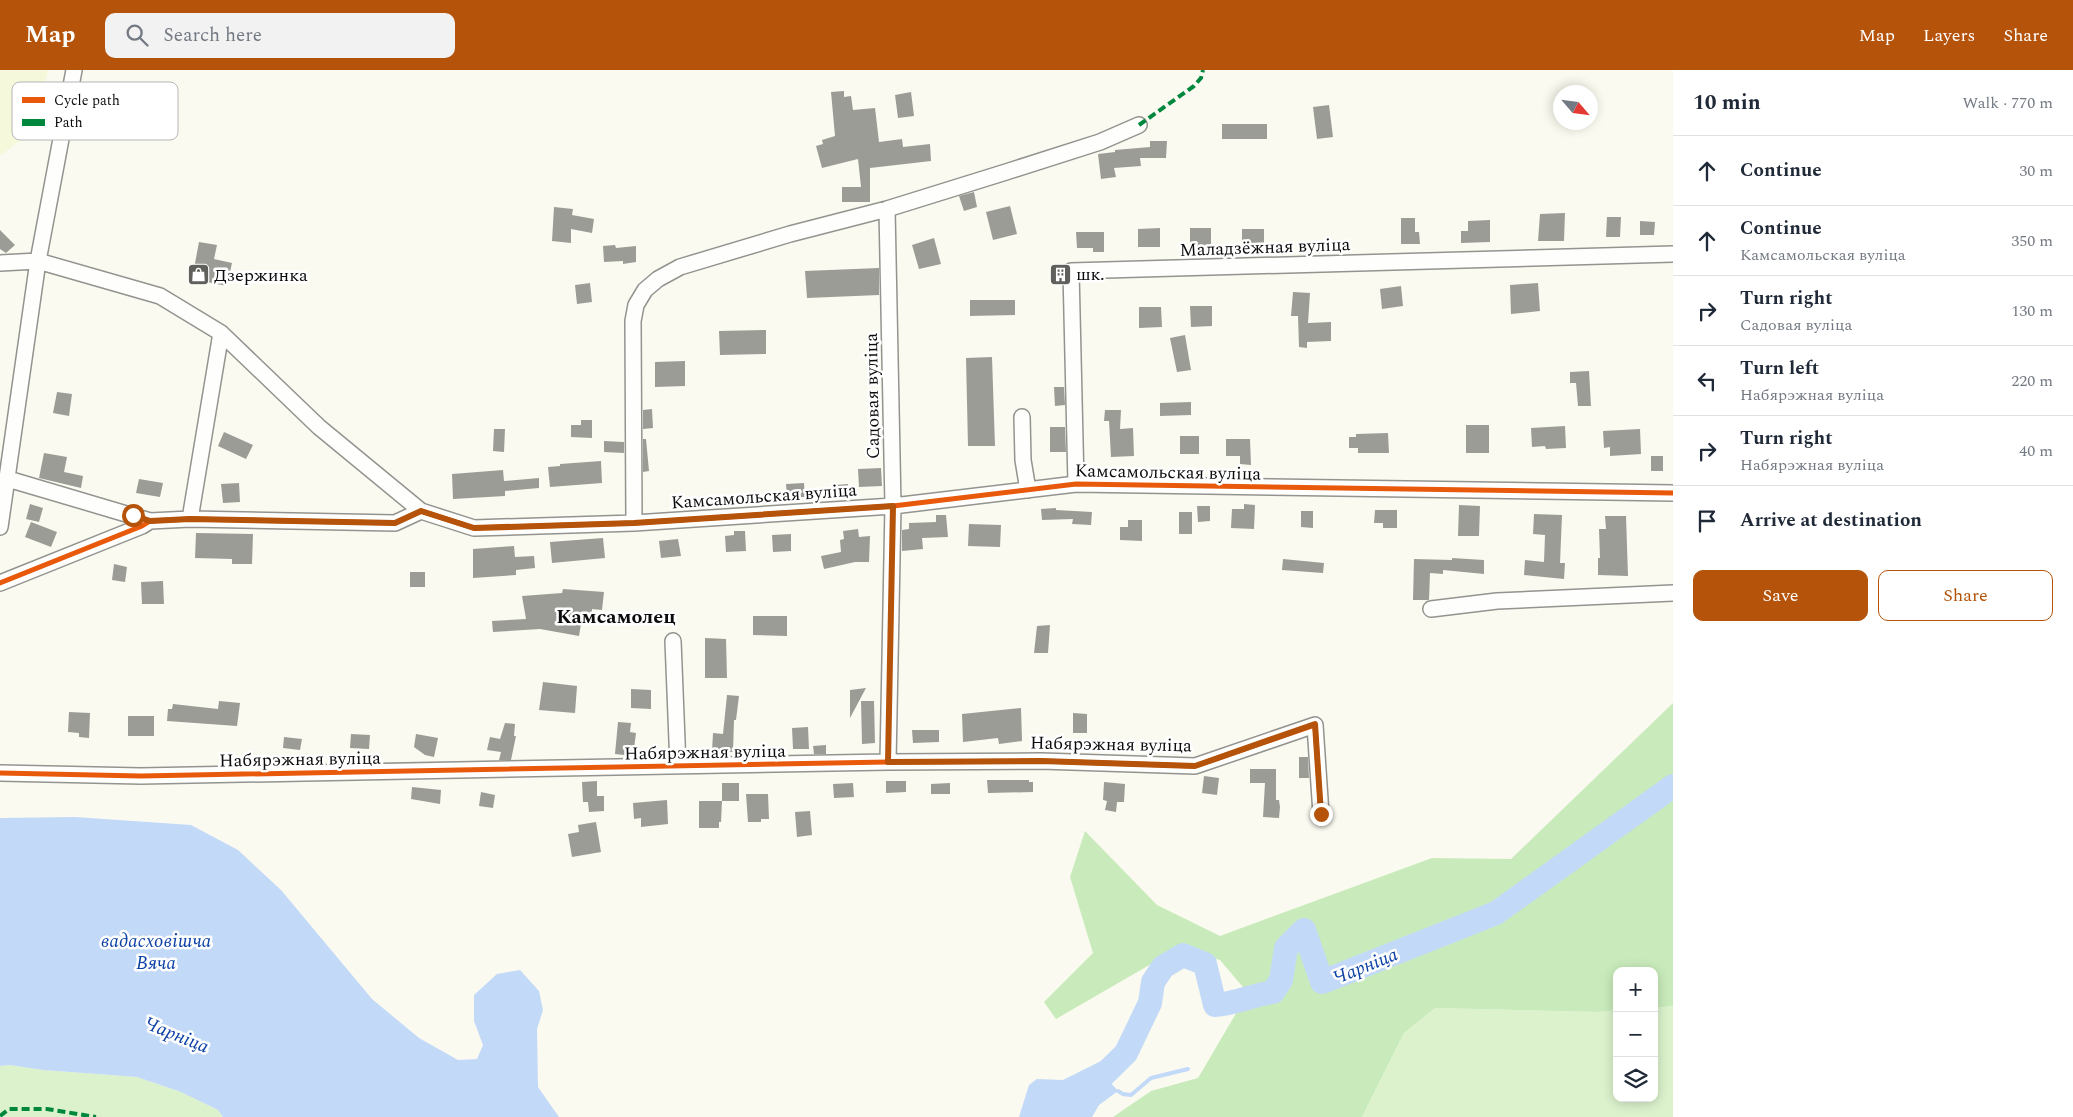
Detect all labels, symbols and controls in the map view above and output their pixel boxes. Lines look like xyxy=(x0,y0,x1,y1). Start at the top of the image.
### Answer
search box xyxy=(105,13,455,58)
text: Map xyxy=(25,17,75,53)
icon: search xyxy=(123,21,151,49)
text: Search here xyxy=(163,21,262,50)
text: Map xyxy=(1859,22,1895,49)
text: Layers xyxy=(1923,22,1975,49)
text: Share xyxy=(2003,22,2048,49)
legend xyxy=(12,82,178,140)
north arrow xyxy=(1553,85,1598,130)
text: 10 min xyxy=(1693,87,1761,119)
text: Cycle path xyxy=(54,90,120,111)
text: Walk · 770 m xyxy=(1962,91,2053,115)
text: Path xyxy=(54,112,83,133)
text: Continue xyxy=(1740,156,1822,185)
icon: ahead xyxy=(1693,157,1721,185)
text: 30 m xyxy=(2019,159,2053,183)
text: Continue xyxy=(1740,214,1822,243)
icon: ahead xyxy=(1693,227,1721,255)
text: 350 m xyxy=(2011,229,2053,253)
street label: Маладзёжная вуліца xyxy=(1179,231,1351,264)
text: Камсамольская вуліца xyxy=(1740,243,1906,267)
place label: шк. xyxy=(1076,261,1105,288)
place label: Дзержинка xyxy=(214,262,308,289)
building icon: шк. xyxy=(1048,262,1072,286)
shop icon: Дзержинка xyxy=(186,263,210,287)
text: Turn right xyxy=(1740,284,1833,313)
icon: right xyxy=(1693,297,1721,325)
text: 130 m xyxy=(2011,299,2053,323)
text: Садовая вуліца xyxy=(1740,313,1852,337)
street label: Садовая вуліца xyxy=(858,332,887,459)
text: Turn left xyxy=(1740,354,1819,383)
icon: left xyxy=(1693,367,1721,395)
text: 220 m xyxy=(2011,369,2053,393)
text: Набярэжная вуліца xyxy=(1740,383,1884,407)
text: Turn right xyxy=(1740,424,1833,453)
icon: right xyxy=(1693,437,1721,465)
text: 40 m xyxy=(2019,439,2053,463)
text: Набярэжная вуліца xyxy=(1740,453,1884,477)
street label: Камсамольская вуліца xyxy=(1075,457,1262,488)
street label: Камсамольская вуліца xyxy=(670,477,858,516)
route start xyxy=(122,504,145,527)
text: Arrive at destination xyxy=(1740,506,1922,535)
icon: arrive xyxy=(1693,507,1721,535)
button: Save xyxy=(1693,570,1868,621)
button: Share xyxy=(1878,570,2053,621)
district label: Камсамолец xyxy=(556,602,676,632)
street label: Набярэжная вуліца xyxy=(1030,730,1192,759)
street label: Набярэжная вуліца xyxy=(624,738,786,767)
street label: Набярэжная вуліца xyxy=(219,745,381,774)
route end xyxy=(1310,803,1333,826)
water label: вадасховішча Вяча xyxy=(101,927,212,978)
water label: Чарніца xyxy=(1329,940,1403,992)
map controls xyxy=(1613,967,1658,1102)
button: + xyxy=(1613,967,1658,1012)
water label: Чарніца xyxy=(140,1009,214,1062)
button: − xyxy=(1613,1012,1658,1057)
button: layers xyxy=(1613,1057,1658,1102)

